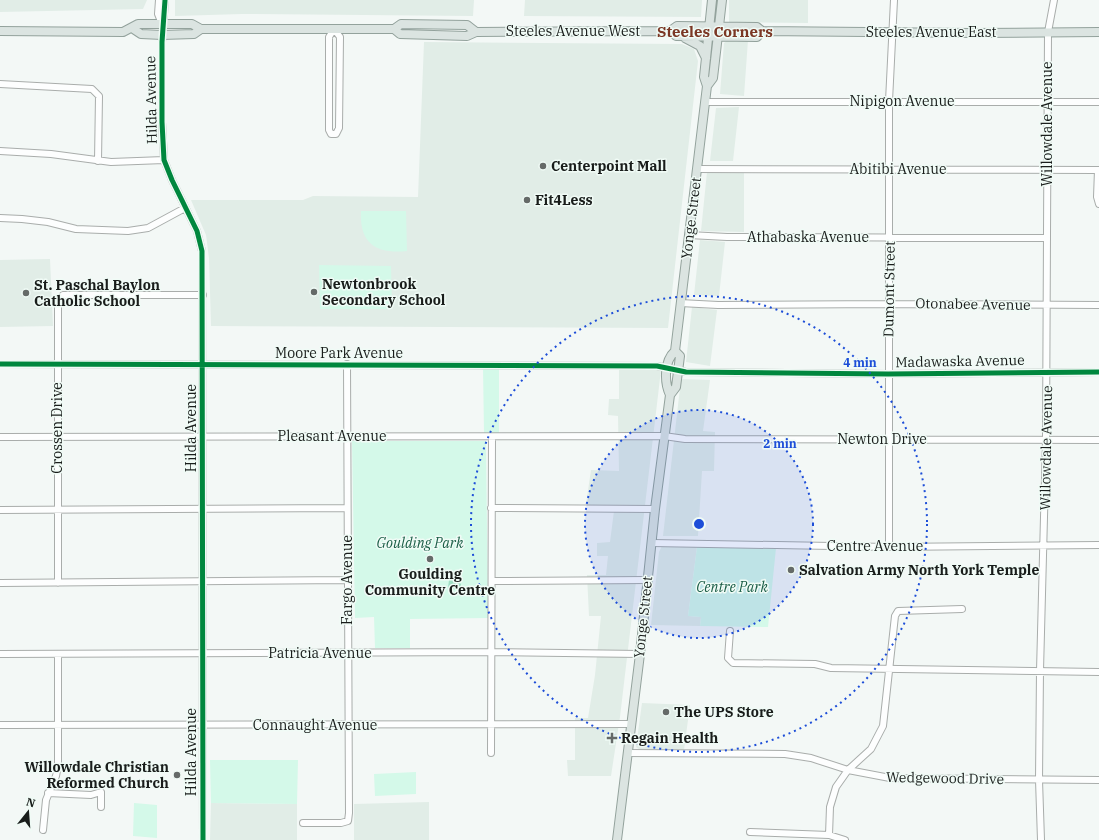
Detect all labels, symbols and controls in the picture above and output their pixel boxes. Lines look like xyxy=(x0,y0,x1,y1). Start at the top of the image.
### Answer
street label: Steeles Avenue West xyxy=(506,22,640,40)
district label: Steeles Corners xyxy=(657,22,773,41)
street label: Steeles Avenue East xyxy=(866,23,996,41)
street label: Hilda Avenue xyxy=(141,56,161,144)
street label: Willowdale Avenue xyxy=(1038,61,1056,187)
street label: Nipigon Avenue xyxy=(849,92,955,110)
place label: Centerpoint Mall xyxy=(551,157,667,175)
street label: Abitibi Avenue xyxy=(850,160,946,178)
marker: Centerpoint Mall xyxy=(538,161,548,171)
street label: Yonge Street xyxy=(677,176,705,260)
place label: Fit4Less xyxy=(535,191,593,209)
marker: Fit4Less xyxy=(522,195,532,205)
street label: Athabaska Avenue xyxy=(747,228,869,246)
street label: Dumont Street xyxy=(879,241,899,337)
place label: Newtonbrook Secondary School xyxy=(322,275,446,309)
place label: St. Paschal Baylon Catholic School xyxy=(34,276,160,310)
marker: Newtonbrook Secondary School xyxy=(309,287,319,297)
marker: St. Paschal Baylon Catholic School xyxy=(21,288,31,298)
street label: Otonabee Avenue xyxy=(915,294,1031,314)
street label: Moore Park Avenue xyxy=(275,344,403,362)
street label: Madawaska Avenue xyxy=(895,351,1025,371)
text: 4 min xyxy=(843,355,877,370)
street label: Crossen Drive xyxy=(48,382,66,474)
street label: Hilda Avenue xyxy=(182,384,200,472)
street label: Willowdale Avenue xyxy=(1036,385,1056,511)
street label: Pleasant Avenue xyxy=(277,427,387,445)
street label: Newton Drive xyxy=(837,430,927,448)
text: 2 min xyxy=(763,436,797,451)
centre of rings xyxy=(692,517,706,531)
park label: Goulding Park xyxy=(377,534,464,552)
street label: Fargo Avenue xyxy=(338,535,356,625)
street label: Centre Avenue xyxy=(827,537,923,555)
marker: Goulding Community Centre xyxy=(425,554,435,564)
place label: Salvation Army North York Temple xyxy=(799,561,1039,579)
place label: Goulding Community Centre xyxy=(365,565,495,599)
marker: Salvation Army North York Temple xyxy=(786,565,796,575)
street label: Yonge Street xyxy=(630,575,656,659)
park label: Centre Park xyxy=(696,578,768,596)
street label: Patricia Avenue xyxy=(268,644,372,662)
place label: The UPS Store xyxy=(674,703,774,721)
marker: The UPS Store xyxy=(661,707,671,717)
street label: Hilda Avenue xyxy=(182,708,200,796)
street label: Connaught Avenue xyxy=(253,716,377,734)
place label: Regain Health xyxy=(621,729,718,747)
marker: Regain Health xyxy=(606,732,618,744)
place label: Willowdale Christian Reformed Church xyxy=(24,758,169,792)
street label: Wedgewood Drive xyxy=(886,768,1004,788)
marker: Willowdale Christian Reformed Church xyxy=(172,770,182,780)
north arrow xyxy=(8,792,48,832)
text: N xyxy=(25,794,37,810)

